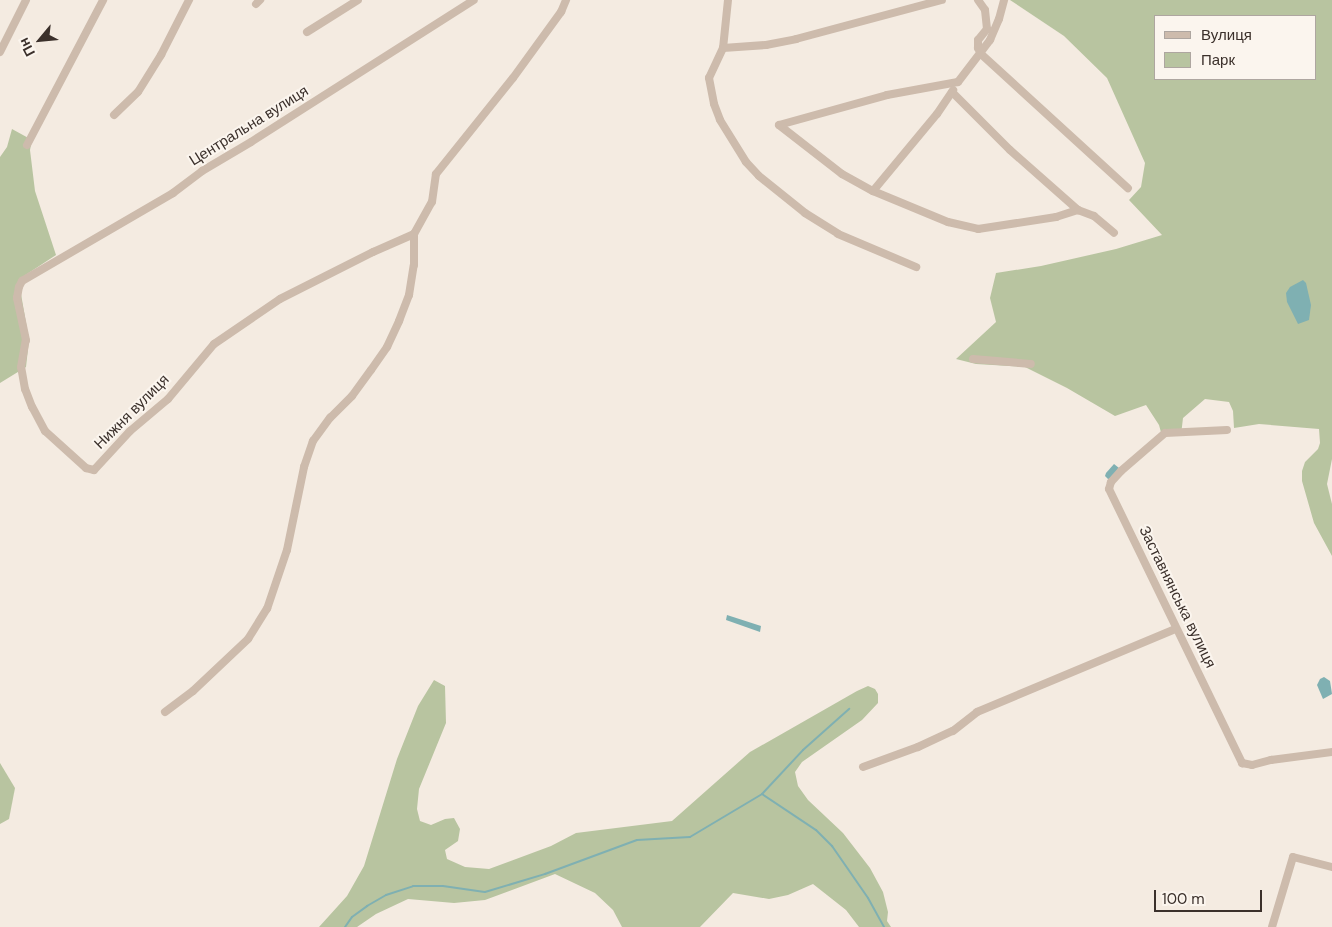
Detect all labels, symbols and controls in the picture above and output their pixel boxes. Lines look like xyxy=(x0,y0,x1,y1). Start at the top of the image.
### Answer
north arrow xyxy=(15,15,65,65)
legend xyxy=(1154,15,1317,80)
text: Вулиця xyxy=(1201,25,1252,45)
text: Пн xyxy=(14,35,39,59)
text: Парк xyxy=(1201,50,1235,70)
street label: Центральна вулиця xyxy=(186,82,312,170)
street label: Нижня вулиця xyxy=(91,371,173,453)
street label: Заставнянська вулиця xyxy=(1135,523,1219,671)
scale bar xyxy=(1157,880,1264,912)
text: 100 m xyxy=(1162,889,1205,909)

